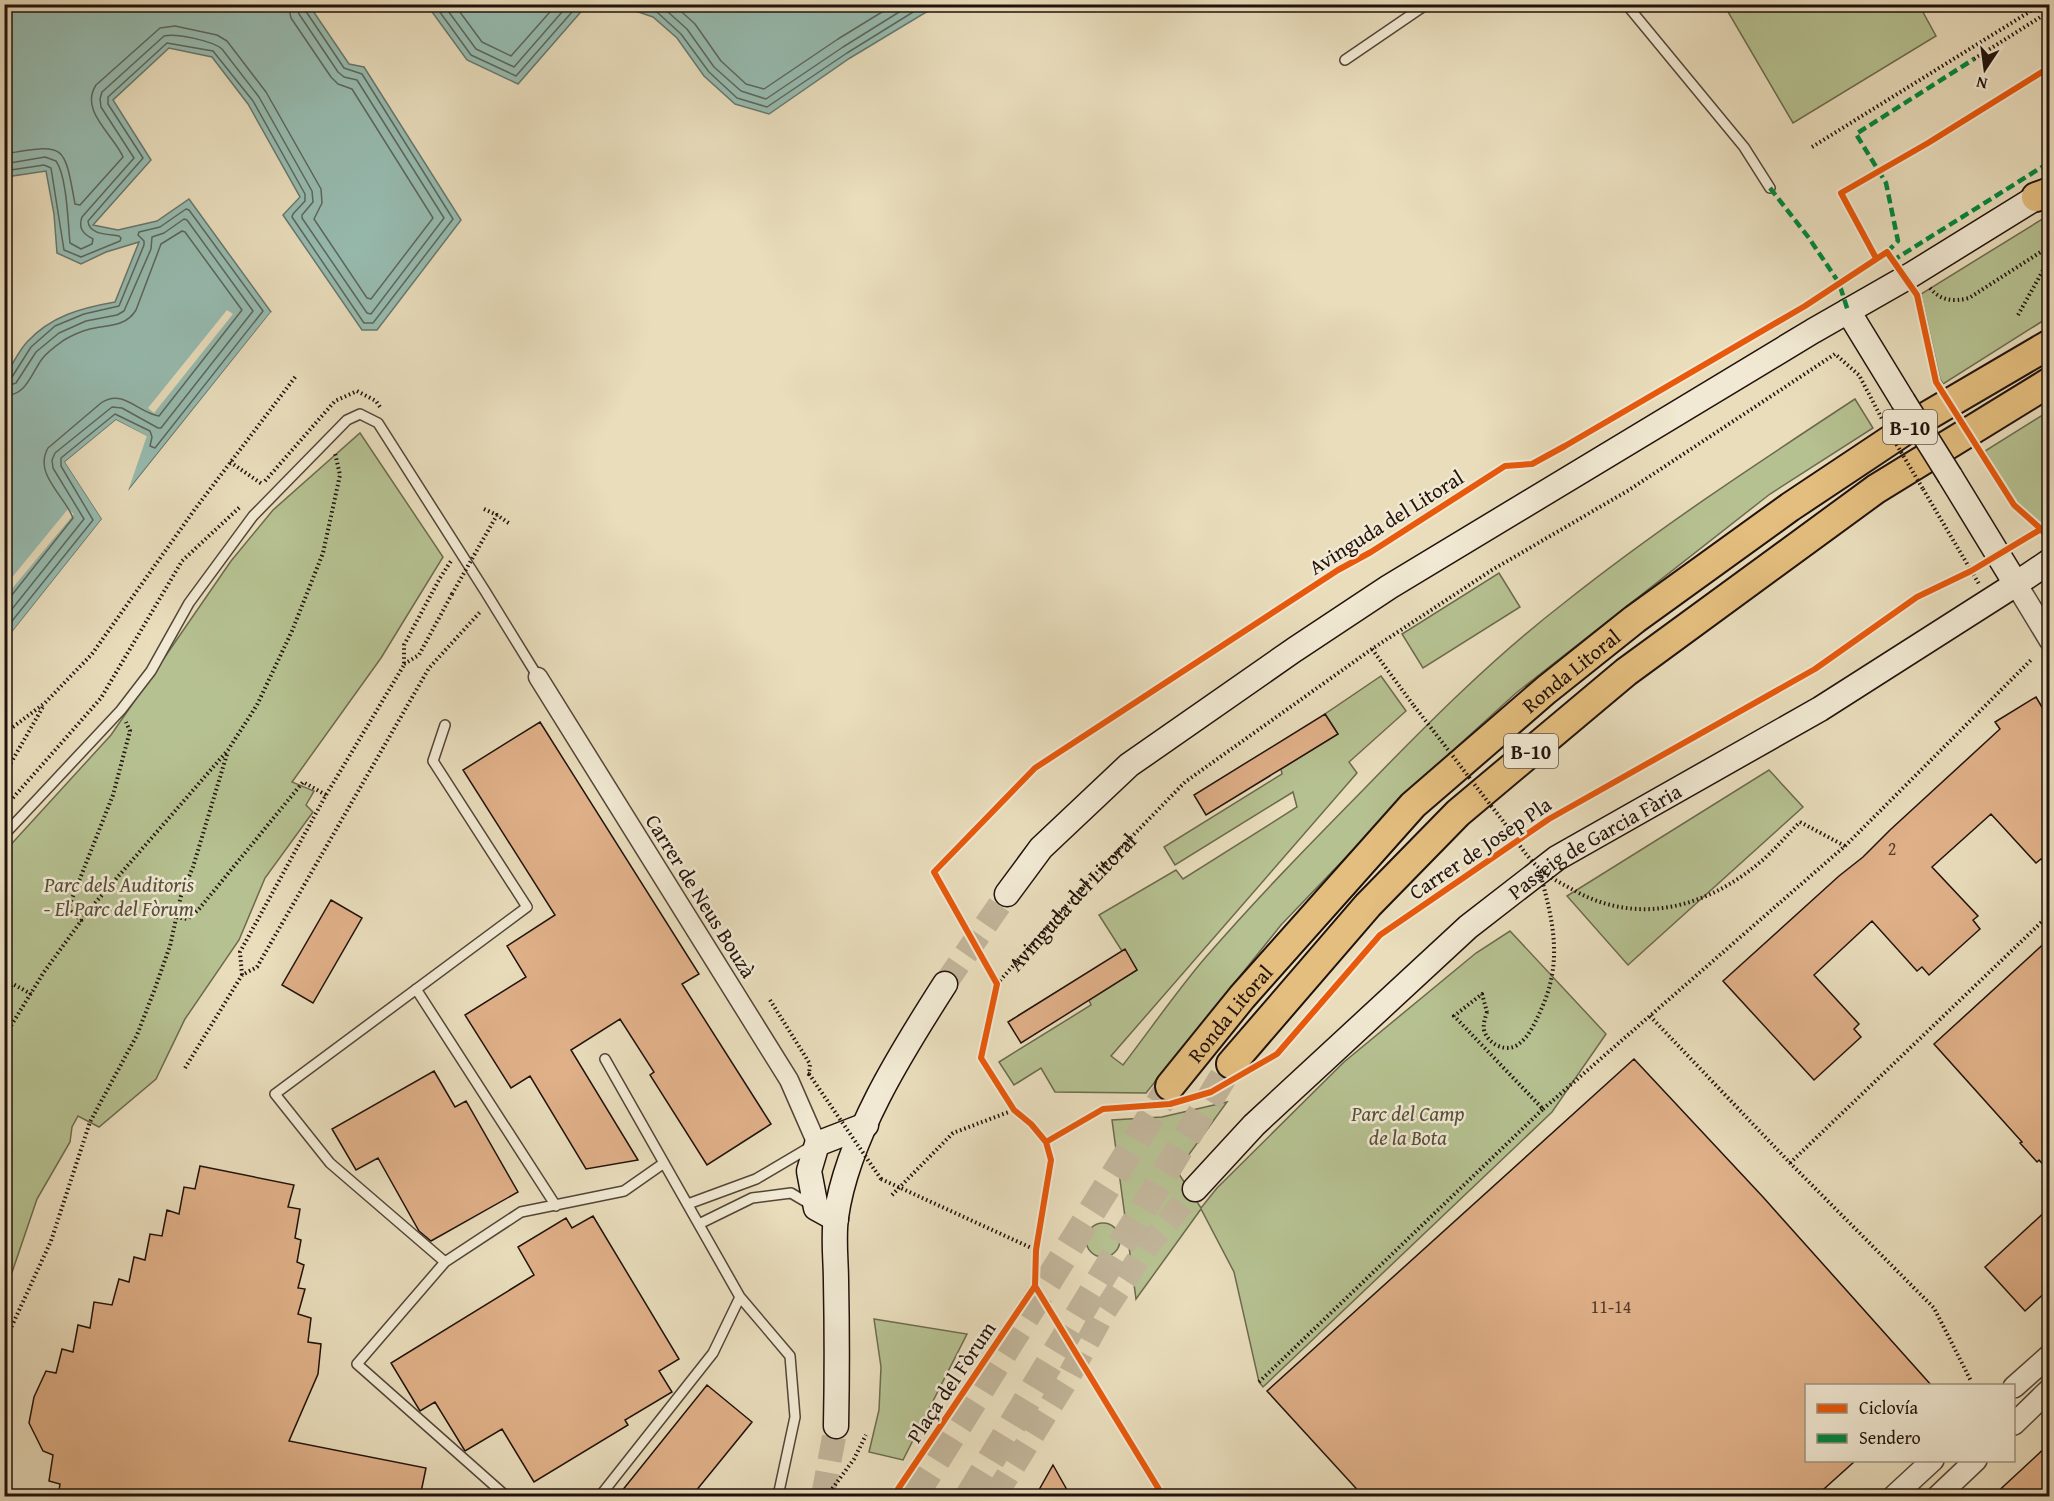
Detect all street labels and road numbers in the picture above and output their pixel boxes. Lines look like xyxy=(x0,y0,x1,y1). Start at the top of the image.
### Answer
road number: B-10 xyxy=(1883,410,1937,444)
street label: Avinguda del Litoral xyxy=(1303,462,1470,582)
street label: Ronda Litoral xyxy=(1515,621,1627,720)
road number: B-10 xyxy=(1504,734,1558,768)
street label: Passeig de Garcia Fària xyxy=(1501,775,1687,906)
street label: Carrer de Josep Pla xyxy=(1403,789,1557,907)
street label: Carrer de Neus Bouzà xyxy=(638,808,764,984)
street label: Avinguda del Litoral xyxy=(1000,826,1143,978)
street label: Ronda Litoral xyxy=(1180,957,1280,1069)
street label: Plaça del Fòrum xyxy=(899,1315,1003,1449)

